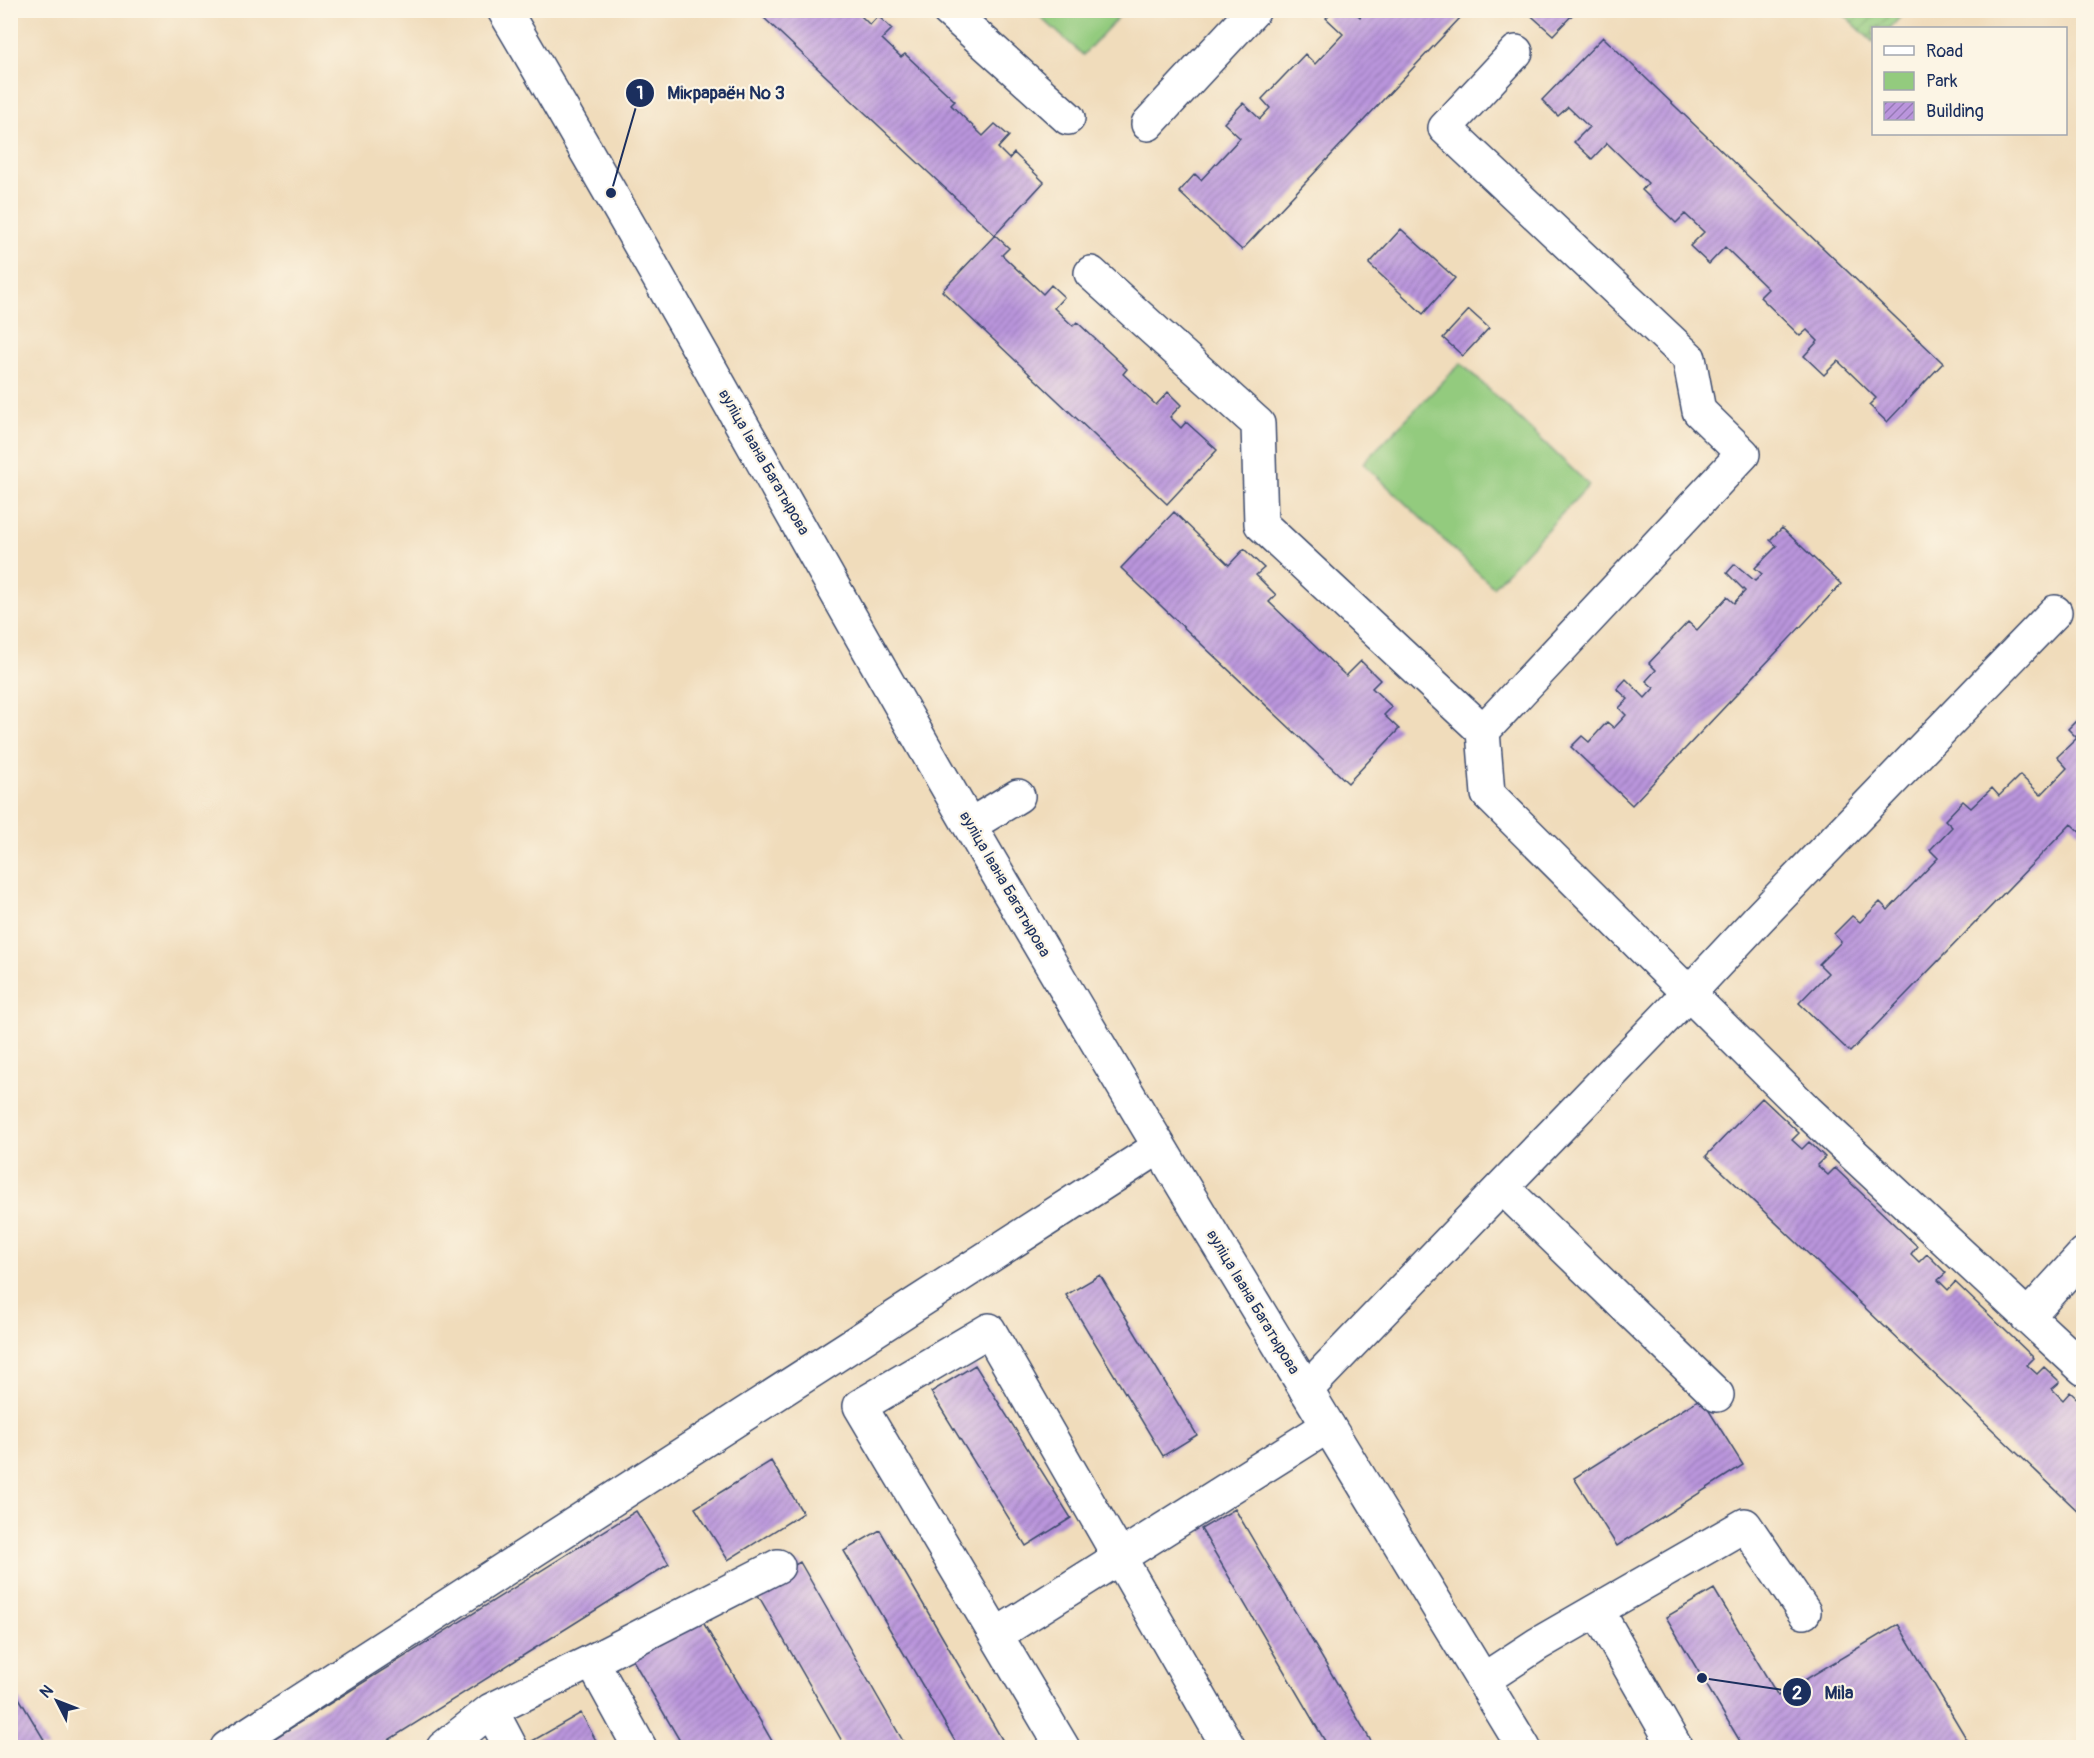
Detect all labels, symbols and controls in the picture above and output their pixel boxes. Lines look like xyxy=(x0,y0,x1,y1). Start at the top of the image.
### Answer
legend xyxy=(1872,27,2067,135)
text: Road xyxy=(1926,40,1963,63)
text: Park xyxy=(1926,70,1958,93)
callout: Мікрараён № 3 xyxy=(625,75,797,111)
text: 1 xyxy=(636,82,644,105)
text: Мікрараён № 3 xyxy=(667,82,785,105)
text: Building xyxy=(1926,100,1984,123)
street label: вуліца Івана Багатырова xyxy=(714,385,814,539)
street label: вуліца Івана Багатырова xyxy=(955,807,1055,961)
street label: вуліца Івана Багатырова xyxy=(1202,1226,1304,1378)
north arrow xyxy=(27,1671,87,1731)
callout: Mila xyxy=(1782,1674,1865,1710)
text: N xyxy=(36,1681,58,1702)
text: 2 xyxy=(1792,1682,1802,1705)
text: Mila xyxy=(1825,1682,1854,1705)

